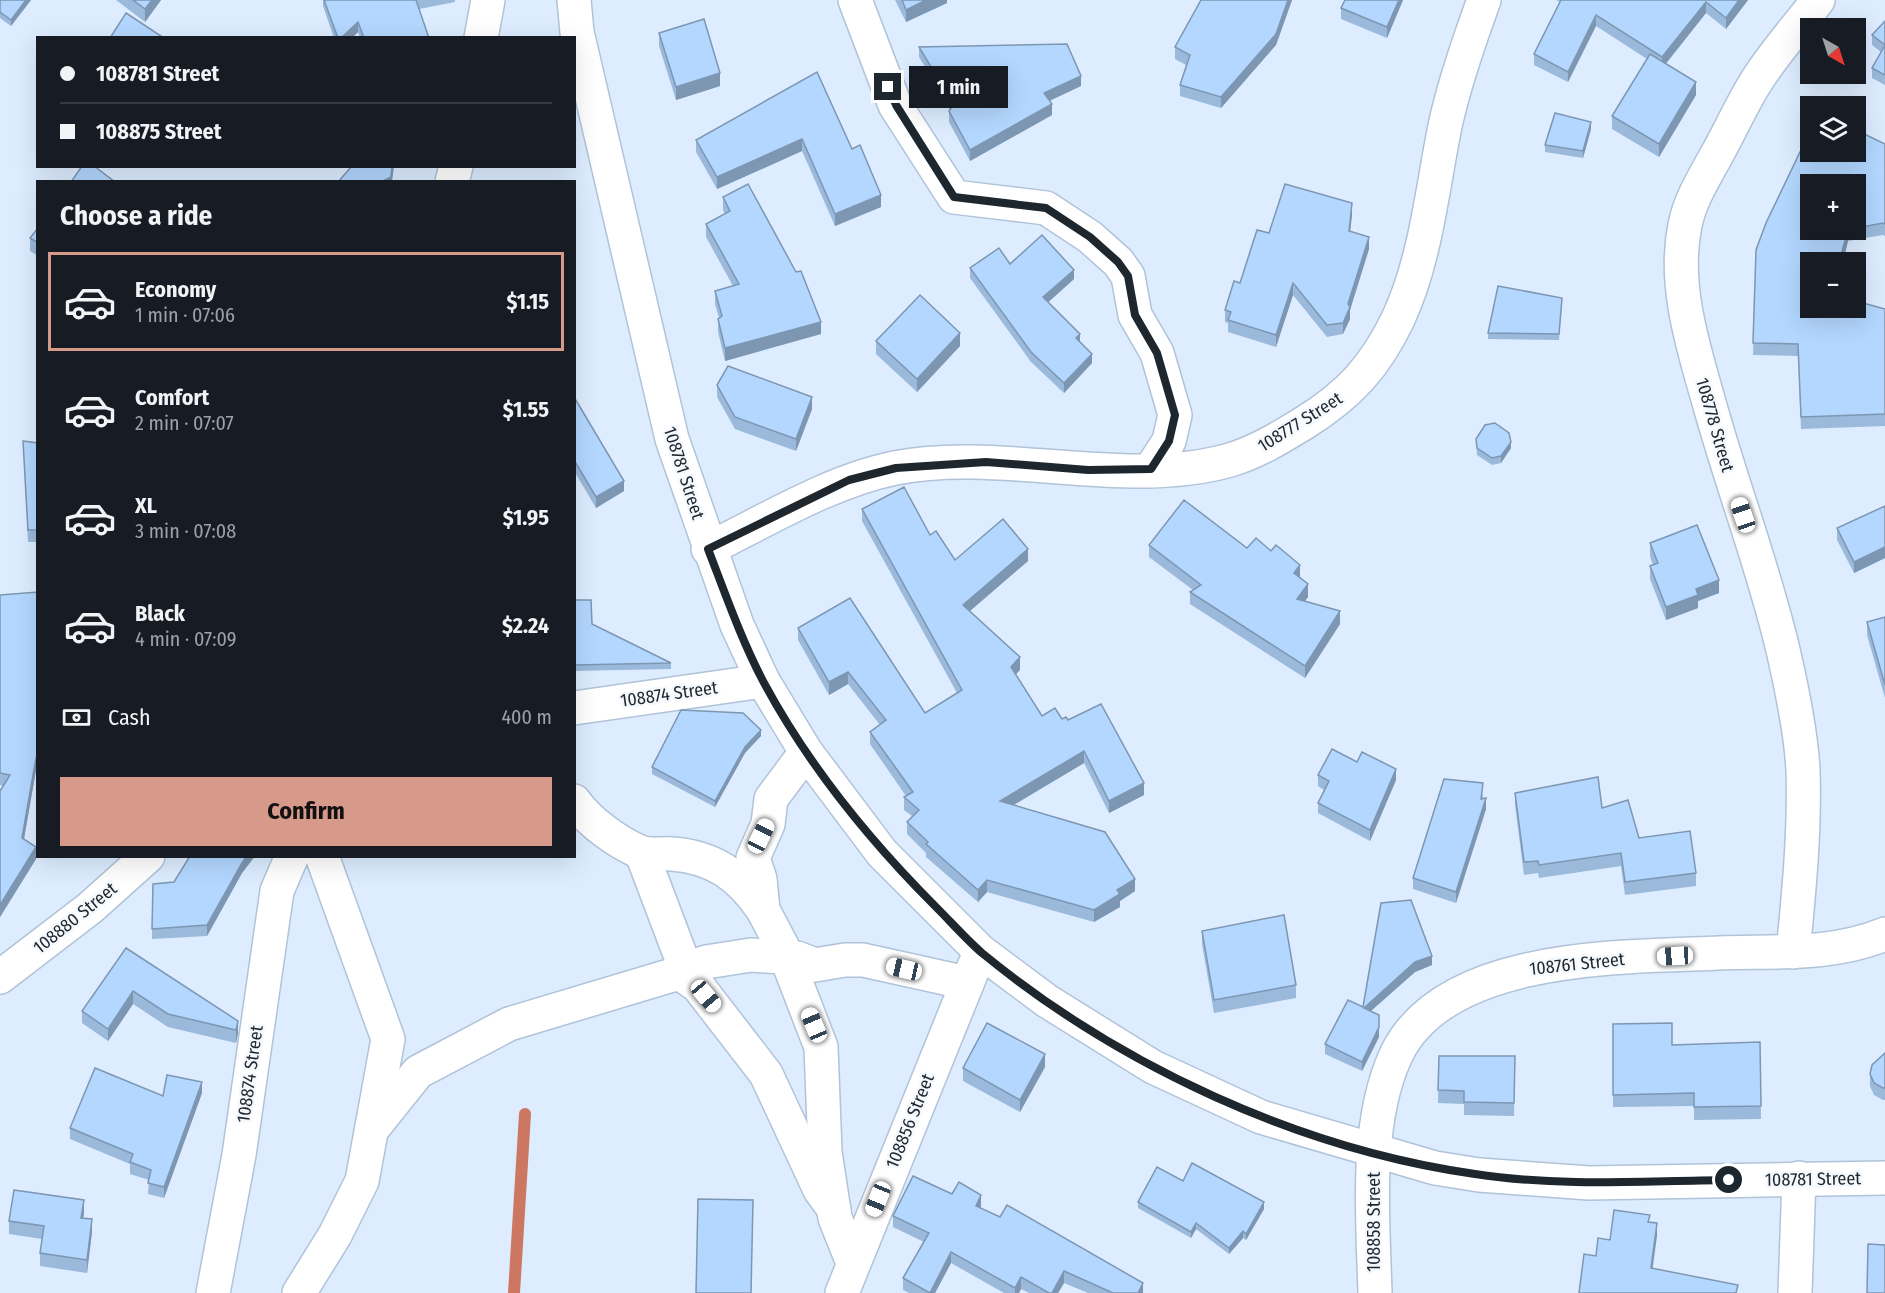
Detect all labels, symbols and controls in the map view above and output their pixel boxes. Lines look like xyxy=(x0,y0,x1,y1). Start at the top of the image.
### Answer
north arrow xyxy=(1800,18,1866,84)
map controls xyxy=(1800,18,1866,318)
text: 108781 Street xyxy=(96,60,219,87)
callout: 1 min xyxy=(909,66,1008,108)
route end xyxy=(874,73,901,100)
text: 1 min xyxy=(937,75,980,99)
button: layers xyxy=(1800,96,1866,162)
text: 108875 Street xyxy=(96,118,221,145)
button: + xyxy=(1800,174,1866,240)
text: Choose a ride xyxy=(60,200,212,232)
button: − xyxy=(1800,252,1866,318)
icon: car xyxy=(63,275,117,329)
text: Economy xyxy=(135,276,216,303)
text: $1.15 xyxy=(507,288,549,315)
text: 1 min · 07:06 xyxy=(135,303,235,327)
street label: 108778 Street xyxy=(1691,375,1739,475)
icon: car xyxy=(63,383,117,437)
text: Comfort xyxy=(135,384,209,411)
street label: 108777 Street xyxy=(1254,387,1346,457)
text: $1.55 xyxy=(503,396,549,423)
text: 2 min · 07:07 xyxy=(135,411,234,435)
street label: 108781 Street xyxy=(659,424,709,522)
icon: car xyxy=(63,491,117,545)
text: XL xyxy=(135,492,157,519)
car xyxy=(1729,495,1757,535)
text: $1.95 xyxy=(503,504,549,531)
text: 3 min · 07:08 xyxy=(135,519,236,543)
icon: car xyxy=(63,599,117,653)
text: Black xyxy=(135,600,185,627)
text: $2.24 xyxy=(502,612,549,639)
text: 4 min · 07:09 xyxy=(135,627,236,651)
street label: 108874 Street xyxy=(619,676,719,712)
icon: cash xyxy=(60,701,93,734)
text: Cash xyxy=(108,704,151,731)
text: 400 m xyxy=(501,705,552,729)
button: Confirm xyxy=(60,777,552,846)
car xyxy=(745,816,777,856)
street label: 108880 Street xyxy=(29,878,121,958)
car xyxy=(1657,946,1693,966)
street label: 108761 Street xyxy=(1528,948,1626,980)
car xyxy=(884,956,924,982)
car xyxy=(688,976,724,1016)
car xyxy=(799,1005,829,1045)
street label: 108874 Street xyxy=(232,1024,268,1124)
street label: 108856 Street xyxy=(881,1070,939,1172)
route start xyxy=(1715,1166,1742,1193)
street label: 108781 Street xyxy=(1765,1167,1861,1191)
street label: 108858 Street xyxy=(1363,1172,1385,1272)
car xyxy=(863,1179,893,1219)

